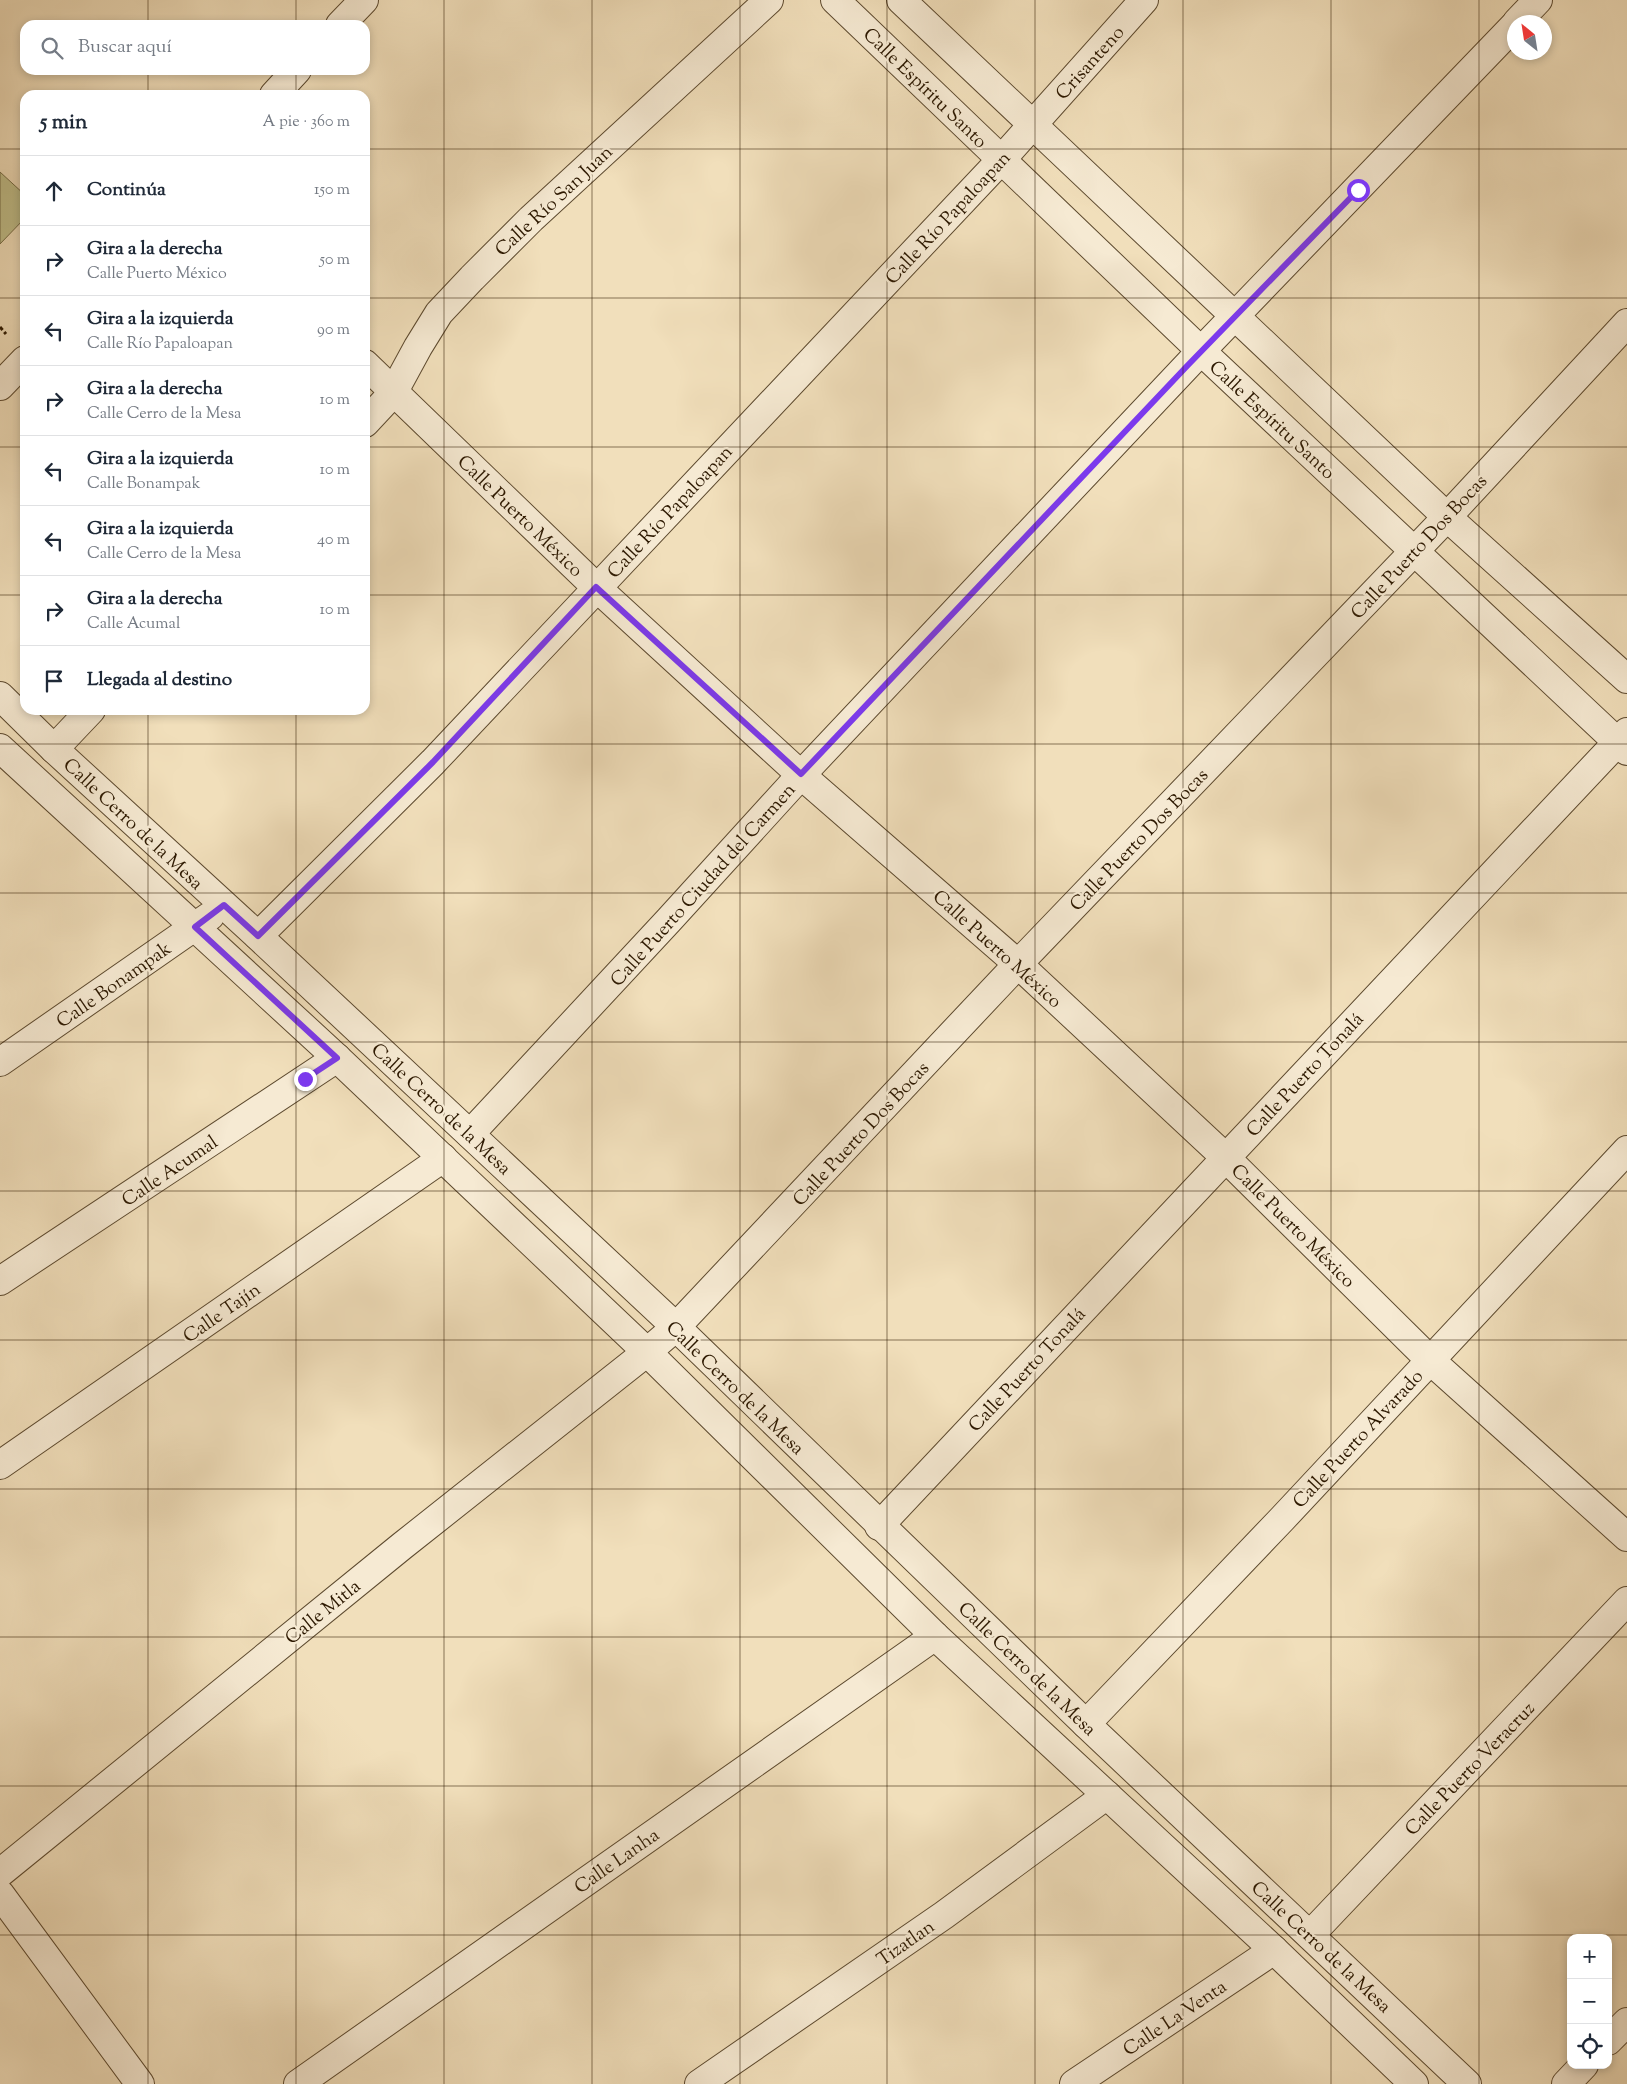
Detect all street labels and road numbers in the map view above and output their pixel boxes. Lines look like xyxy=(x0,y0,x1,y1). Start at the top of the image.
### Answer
street label: Crisanteno xyxy=(1050,21,1132,107)
street label: Calle Espíritu Santo xyxy=(856,22,993,155)
street label: Calle Río San Juan xyxy=(490,140,620,264)
street label: Calle Río Papaloapan xyxy=(880,146,1018,291)
street label: Calle Espíritu Santo xyxy=(1202,355,1340,487)
street label: Calle Río Papaloapan xyxy=(602,440,740,585)
street label: Calle Puerto México xyxy=(450,449,588,584)
street label: Calle Puerto Dos Bocas xyxy=(1345,469,1494,626)
street label: Calle Cerro de la Mesa xyxy=(56,752,209,897)
street label: Calle Puerto Dos Bocas xyxy=(1064,763,1215,918)
street label: Calle Puerto Ciudad del Carmen xyxy=(605,778,803,993)
street label: Calle Puerto México xyxy=(926,884,1067,1015)
street label: Calle Bonampak xyxy=(52,936,178,1036)
street label: Calle Puerto Tonalá xyxy=(1241,1007,1371,1144)
street label: Calle Cerro de la Mesa xyxy=(364,1037,517,1182)
street label: Calle Puerto Dos Bocas xyxy=(787,1056,936,1213)
street label: Calle Acumal xyxy=(117,1130,224,1214)
street label: Calle Puerto México xyxy=(1224,1159,1360,1295)
street label: Calle Tajín xyxy=(178,1277,267,1351)
street label: Calle Puerto Tonalá xyxy=(963,1302,1093,1439)
street label: Calle Cerro de la Mesa xyxy=(659,1315,810,1462)
street label: Calle Puerto Alvarado xyxy=(1287,1364,1430,1515)
street label: Calle Mitla xyxy=(280,1574,367,1652)
street label: Calle Cerro de la Mesa xyxy=(951,1596,1102,1743)
street label: Calle Puerto Veracruz xyxy=(1400,1697,1542,1843)
street label: Calle Lanha xyxy=(569,1823,666,1901)
street label: Calle Cerro de la Mesa xyxy=(1244,1875,1397,2020)
street label: Tizatlan xyxy=(872,1914,941,1974)
street label: Calle La Venta xyxy=(1118,1974,1233,2064)

